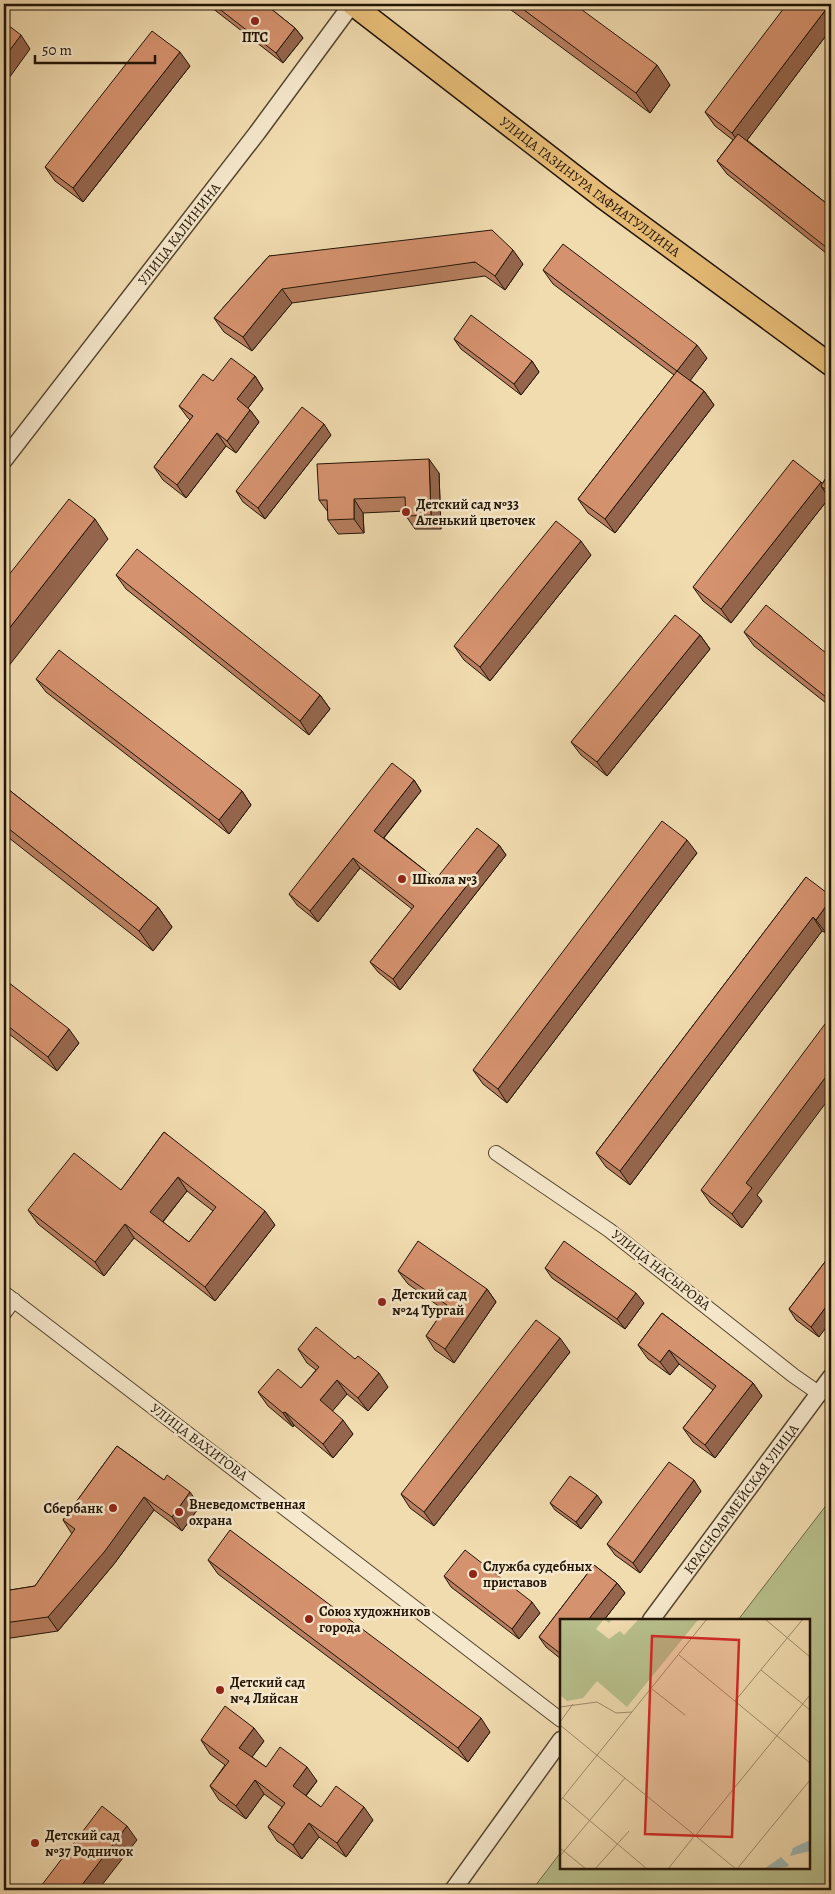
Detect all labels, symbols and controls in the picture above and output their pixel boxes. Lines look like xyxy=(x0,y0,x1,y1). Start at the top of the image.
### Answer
marker: ПТС xyxy=(249,15,261,27)
place label: ПТС xyxy=(242,28,269,47)
scale bar xyxy=(35,32,155,64)
text: 50 m xyxy=(42,40,72,60)
street label: УЛИЦА ГАЗИНУРА ГАФИАТУЛЛИНА xyxy=(496,112,685,261)
street label: УЛИЦА КАЛИНИНА xyxy=(133,178,225,289)
place label: Детский сад №33 Аленький цветочек xyxy=(415,495,536,530)
marker: Детский сад №33 Аленький цветочек xyxy=(400,506,412,518)
place label: Школа №3 xyxy=(412,870,477,889)
marker: Школа №3 xyxy=(396,873,408,885)
street label: УЛИЦА НАСЫРОВА xyxy=(607,1225,715,1315)
place label: Детский сад №24 Тургай xyxy=(392,1285,467,1320)
marker: Детский сад №24 Тургай xyxy=(376,1296,388,1308)
street label: УЛИЦА ВАХИТОВА xyxy=(146,1399,252,1485)
street label: КРАСНОАРМЕЙСКАЯ УЛИЦА xyxy=(679,1419,803,1578)
place label: Вневедомственная охрана xyxy=(189,1495,306,1530)
place label: Сбербанк xyxy=(43,1499,103,1518)
marker: Сбербанк xyxy=(107,1502,119,1514)
marker: Вневедомственная охрана xyxy=(173,1506,185,1518)
place label: Служба судебных приставов xyxy=(483,1557,593,1592)
marker: Служба судебных приставов xyxy=(467,1568,479,1580)
place label: Союз художников города xyxy=(319,1602,431,1637)
marker: Союз художников города xyxy=(303,1613,315,1625)
inset map xyxy=(560,1619,810,1869)
place label: Детский сад №4 Ляйсан xyxy=(230,1673,305,1708)
marker: Детский сад №4 Ляйсан xyxy=(214,1684,226,1696)
place label: Детский сад №37 Родничок xyxy=(45,1826,134,1861)
marker: Детский сад №37 Родничок xyxy=(29,1837,41,1849)

